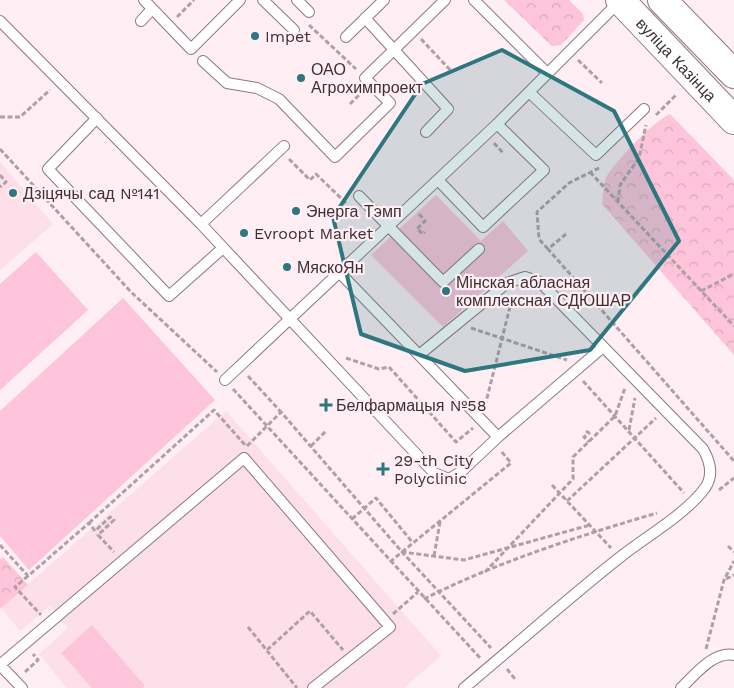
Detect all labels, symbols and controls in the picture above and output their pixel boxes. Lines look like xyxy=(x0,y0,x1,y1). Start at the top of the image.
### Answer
street label: вуліца Казінца xyxy=(632,14,720,106)
place label: Impet xyxy=(265,27,311,46)
marker: Impet xyxy=(249,30,261,42)
place label: ОАО Агрохимпроект xyxy=(311,60,424,97)
marker: ОАО Агрохимпроект xyxy=(295,72,307,84)
place label: Дзіцячы сад №141 xyxy=(23,184,160,203)
marker: Дзіцячы сад №141 xyxy=(7,187,19,199)
place label: Энерга Тэмп xyxy=(306,202,402,221)
marker: Энерга Тэмп xyxy=(290,205,302,217)
place label: Evroopt Market xyxy=(254,224,373,243)
marker: Evroopt Market xyxy=(238,227,250,239)
place label: МяскоЯн xyxy=(297,258,363,277)
marker: МяскоЯн xyxy=(281,261,293,273)
place label: Мінская абласная комплексная СДЮШАР xyxy=(456,273,631,310)
marker: Мінская абласная комплексная СДЮШАР xyxy=(440,285,452,297)
place label: Белфармацыя №58 xyxy=(336,396,487,415)
marker: Белфармацыя №58 xyxy=(320,399,332,411)
place label: 29-th City Polyclinic xyxy=(394,451,474,488)
marker: 29-th City Polyclinic xyxy=(376,462,390,476)

